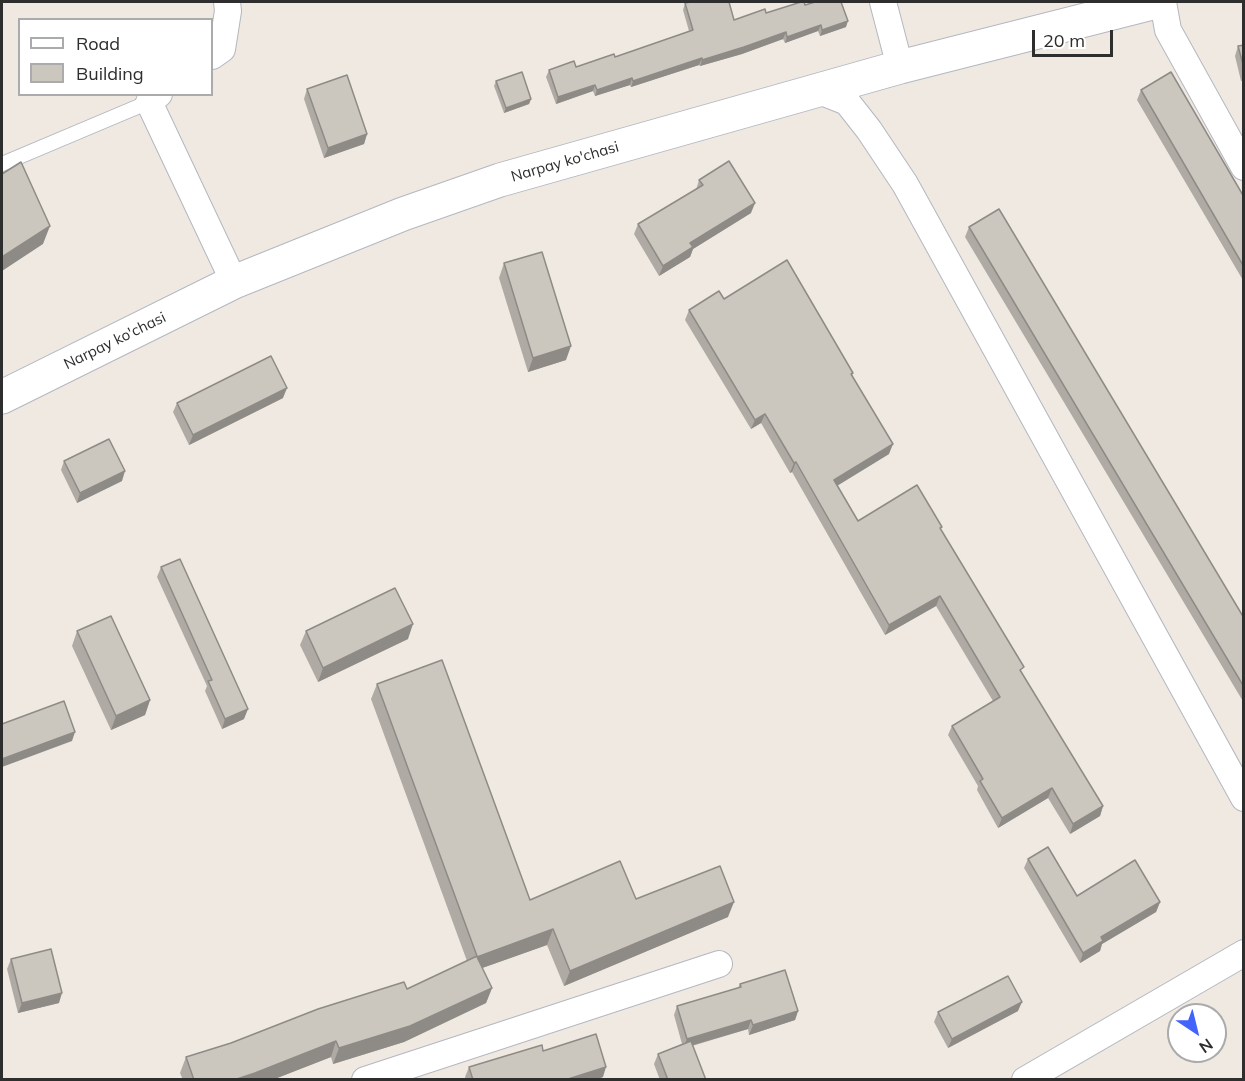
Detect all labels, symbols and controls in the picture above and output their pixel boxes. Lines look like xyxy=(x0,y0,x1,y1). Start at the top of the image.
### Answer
legend xyxy=(18,18,213,96)
scale bar xyxy=(1035,18,1116,56)
text: 20 m xyxy=(1043,29,1085,52)
text: Road xyxy=(76,32,120,55)
text: Building xyxy=(76,62,144,85)
street label: Narpay ko'chasi xyxy=(509,138,621,186)
street label: Narpay ko'chasi xyxy=(61,309,169,373)
north arrow xyxy=(1167,1003,1227,1063)
text: N xyxy=(1195,1034,1217,1058)

